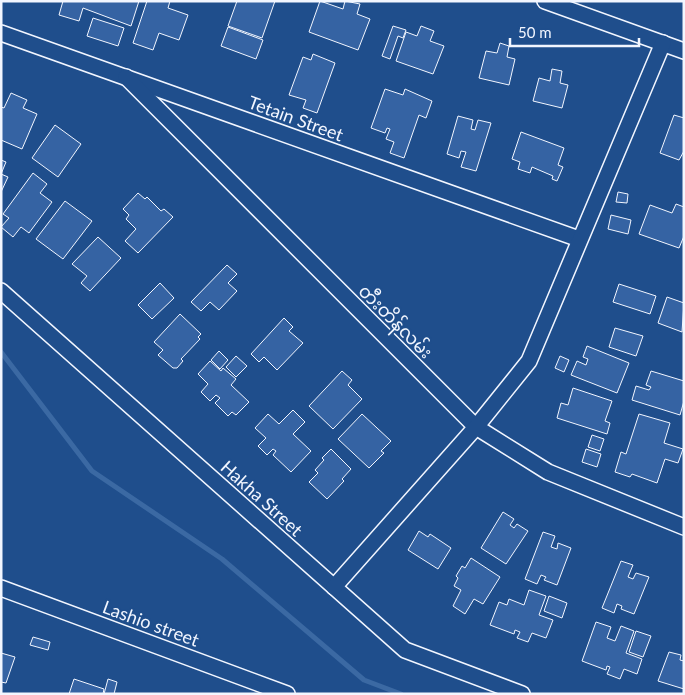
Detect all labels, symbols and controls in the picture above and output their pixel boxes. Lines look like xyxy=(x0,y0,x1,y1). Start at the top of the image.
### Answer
scale bar xyxy=(510,15,639,47)
text: 50 m xyxy=(518,23,552,41)
street label: Tetain Street xyxy=(245,91,347,146)
street label: တီးတိန်လမ်း xyxy=(351,278,439,366)
street label: Hakha Street xyxy=(217,456,308,541)
street label: Lashio street xyxy=(100,595,203,651)

